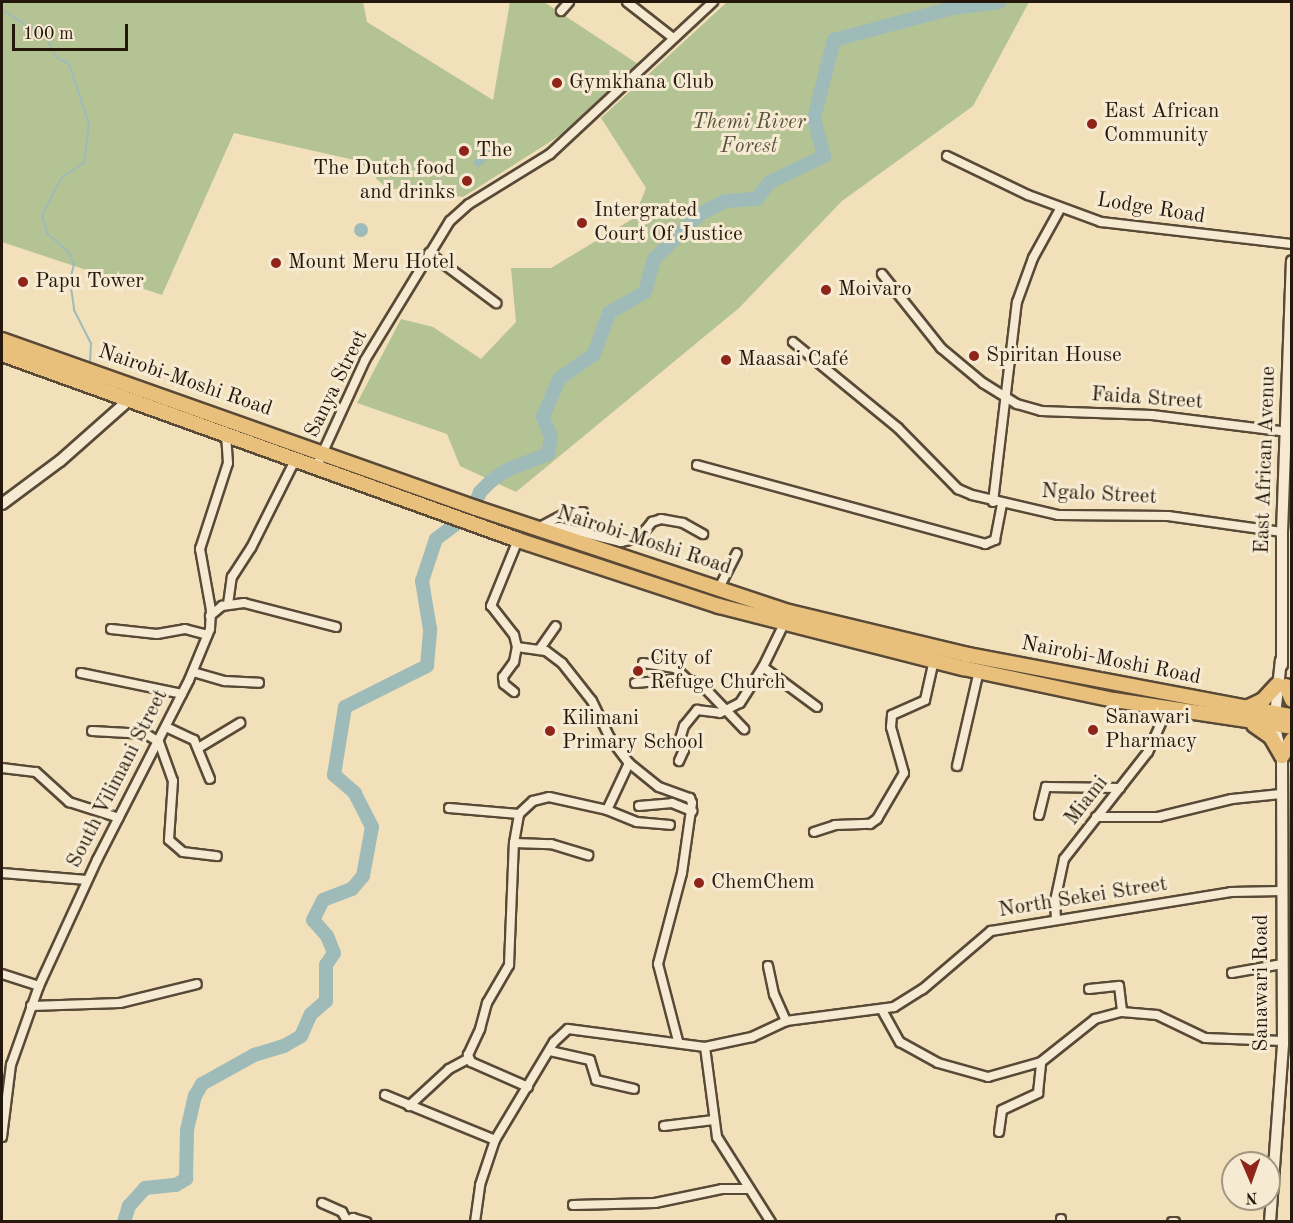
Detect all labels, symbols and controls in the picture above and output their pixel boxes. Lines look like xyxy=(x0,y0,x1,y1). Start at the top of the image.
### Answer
scale bar xyxy=(15,12,130,50)
text: 100 m xyxy=(23,25,74,43)
place label: Gymkhana Club xyxy=(569,70,714,96)
marker: Gymkhana Club xyxy=(550,76,564,90)
place label: East African Community xyxy=(1104,99,1219,149)
park label: Themi River Forest xyxy=(692,110,806,160)
marker: East African Community xyxy=(1085,117,1099,131)
place label: The xyxy=(476,138,512,164)
marker: The xyxy=(457,144,471,158)
place label: The Dutch food and drinks xyxy=(313,156,455,206)
marker: The Dutch food and drinks xyxy=(460,174,474,188)
street label: Lodge Road xyxy=(1095,188,1207,230)
place label: Intergrated Court Of Justice xyxy=(594,198,743,248)
marker: Intergrated Court Of Justice xyxy=(575,216,589,230)
place label: Mount Meru Hotel xyxy=(288,250,454,276)
marker: Mount Meru Hotel xyxy=(269,256,283,270)
place label: Papu Tower xyxy=(35,269,144,295)
marker: Papu Tower xyxy=(16,275,30,289)
place label: Moivaro xyxy=(838,277,912,303)
marker: Moivaro xyxy=(819,283,833,297)
street label: Sanya Street xyxy=(300,326,374,442)
street label: Nairobi-Moshi Road xyxy=(95,339,275,423)
place label: Spiritan House xyxy=(986,343,1122,369)
place label: Maasai Café xyxy=(738,347,848,373)
marker: Spiritan House xyxy=(967,349,981,363)
marker: Maasai Café xyxy=(719,353,733,367)
street label: East African Avenue xyxy=(1250,366,1282,554)
street label: Faida Street xyxy=(1090,383,1204,415)
street label: Ngalo Street xyxy=(1041,479,1157,511)
street label: Nairobi-Moshi Road xyxy=(553,501,735,581)
street label: Nairobi-Moshi Road xyxy=(1019,631,1203,691)
place label: City of Refuge Church xyxy=(650,646,786,696)
marker: City of Refuge Church xyxy=(631,664,645,678)
street label: South Vilimani Street xyxy=(62,685,174,873)
place label: Sanawari Pharmacy xyxy=(1105,705,1197,755)
place label: Kilimani Primary School xyxy=(562,706,703,756)
marker: Sanawari Pharmacy xyxy=(1086,723,1100,737)
marker: Kilimani Primary School xyxy=(543,724,557,738)
street label: Miami xyxy=(1060,771,1114,831)
place label: ChemChem xyxy=(711,870,815,896)
street label: North Sekei Street xyxy=(997,872,1169,924)
marker: ChemChem xyxy=(692,876,706,890)
street label: Sanawari Road xyxy=(1249,914,1275,1052)
north arrow xyxy=(1221,1151,1281,1211)
text: N xyxy=(1245,1189,1258,1205)

